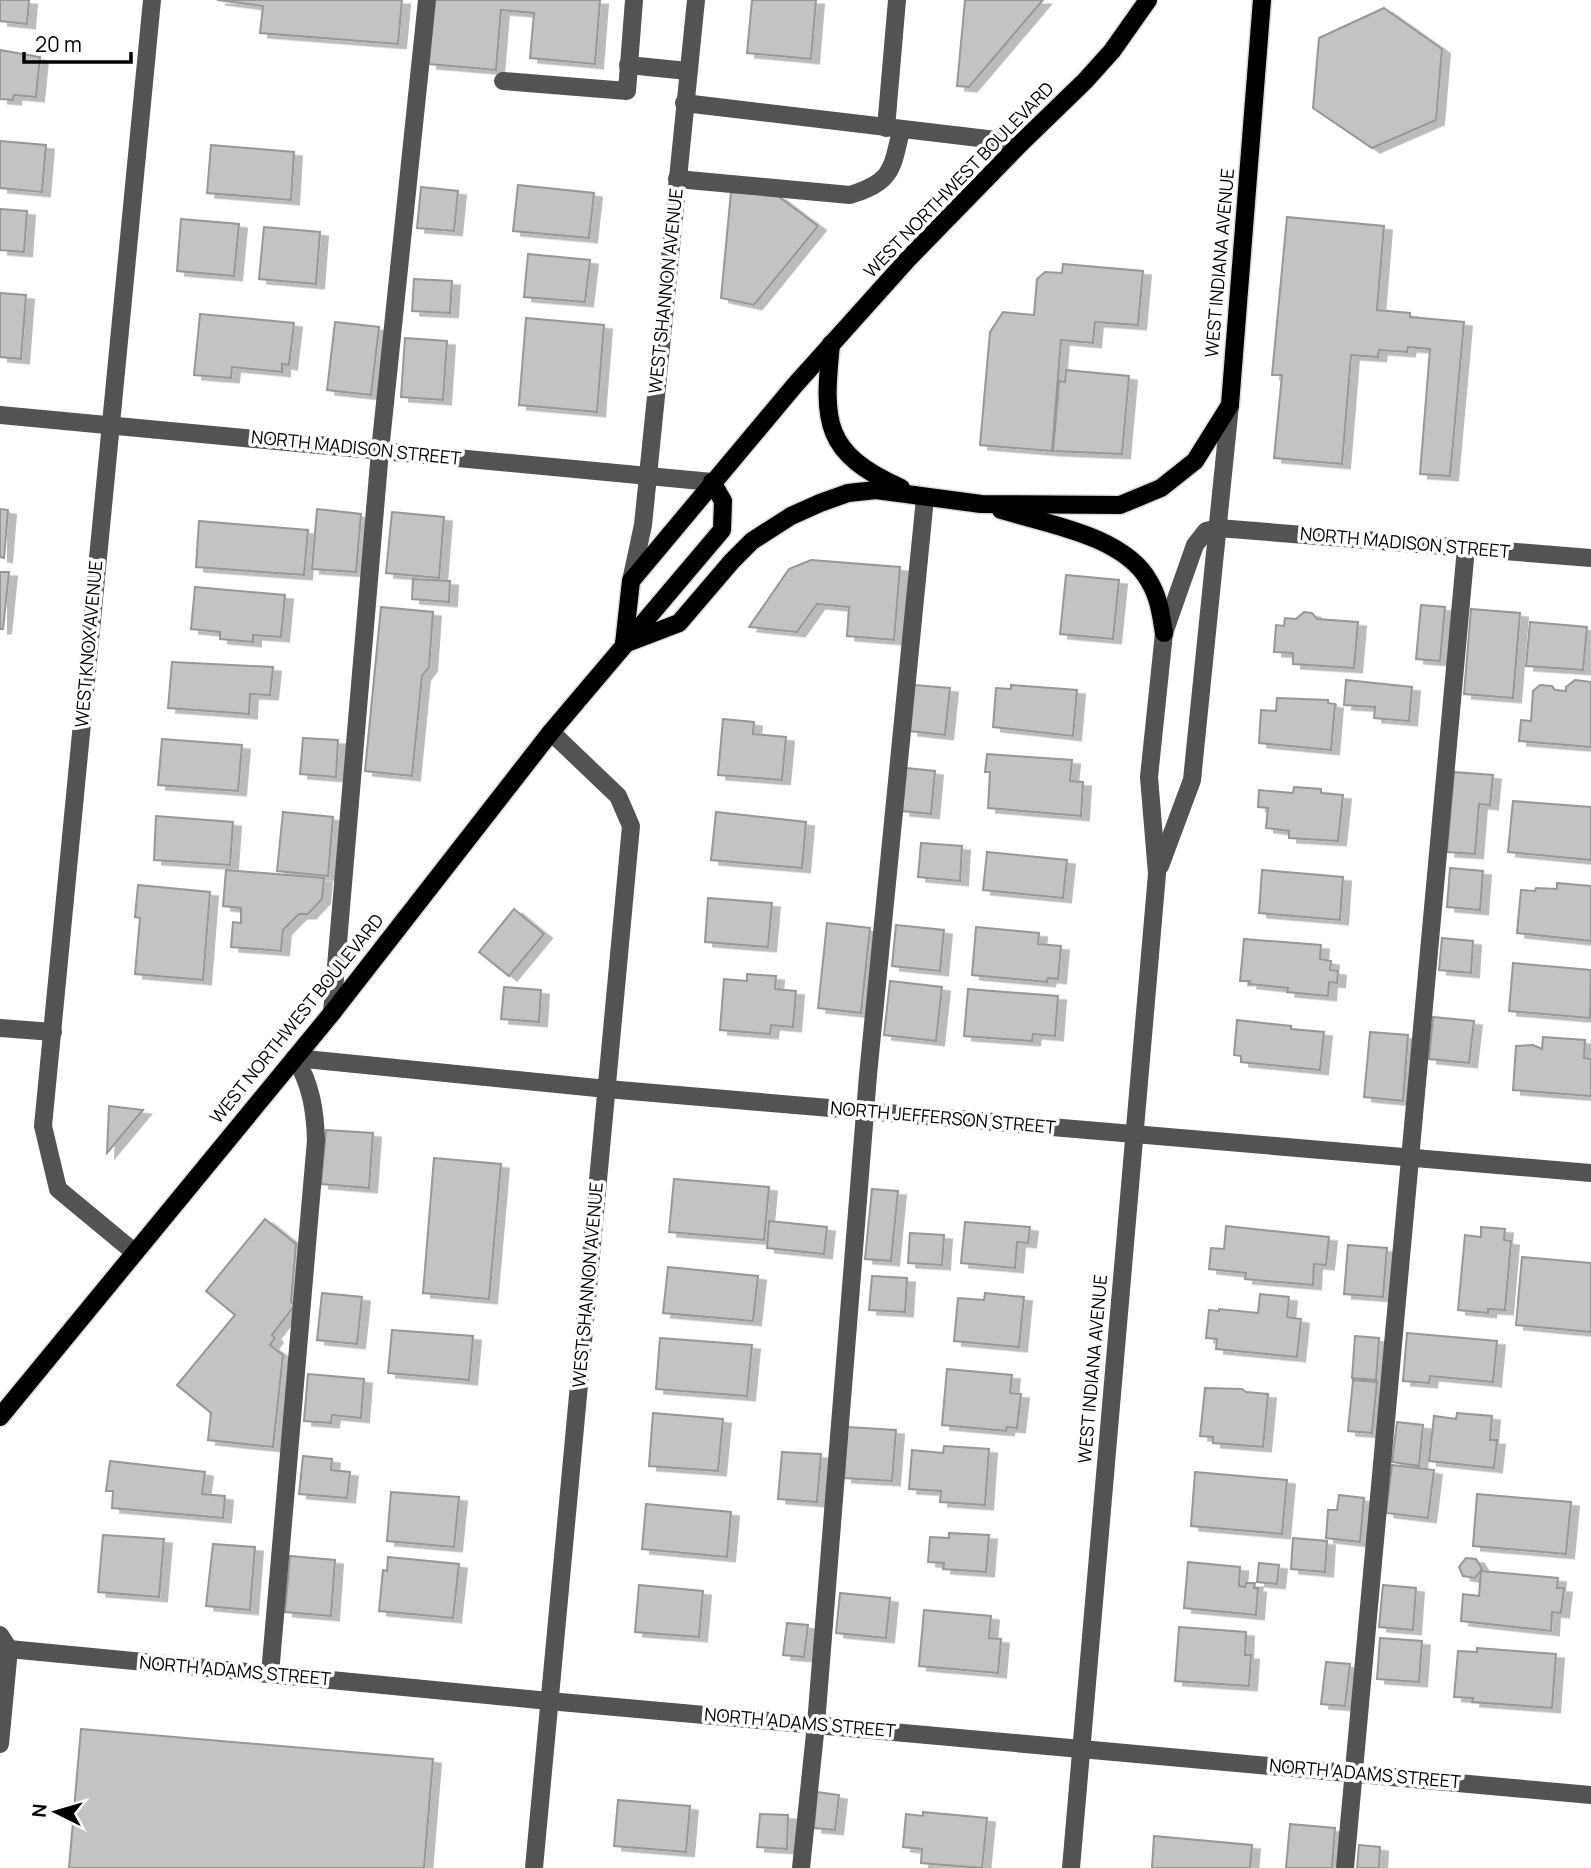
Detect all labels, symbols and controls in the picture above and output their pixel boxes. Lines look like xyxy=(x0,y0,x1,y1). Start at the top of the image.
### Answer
scale bar xyxy=(24,21,131,65)
text: 20 m xyxy=(35,30,82,58)
street label: WEST NORTHWEST BOULEVARD xyxy=(858,76,1058,282)
street label: WEST INDIANA AVENUE xyxy=(1199,167,1239,358)
street label: WEST SHANNON AVENUE xyxy=(642,187,688,395)
street label: NORTH MADISON STREET xyxy=(250,424,462,470)
street label: NORTH MADISON STREET xyxy=(1299,521,1511,563)
street label: WEST KNOX AVENUE xyxy=(69,559,107,728)
street label: WEST NORTHWEST BOULEVARD xyxy=(204,908,388,1128)
street label: NORTH JEFFERSON STREET xyxy=(829,1095,1057,1139)
street label: WEST SHANNON AVENUE xyxy=(566,1181,608,1389)
street label: WEST INDIANA AVENUE xyxy=(1072,1273,1112,1464)
street label: NORTH ADAMS STREET xyxy=(138,1650,332,1690)
street label: NORTH ADAMS STREET xyxy=(703,1702,897,1742)
street label: NORTH ADAMS STREET xyxy=(1268,1753,1462,1793)
north arrow xyxy=(21,1777,91,1847)
text: N xyxy=(26,1803,53,1818)

